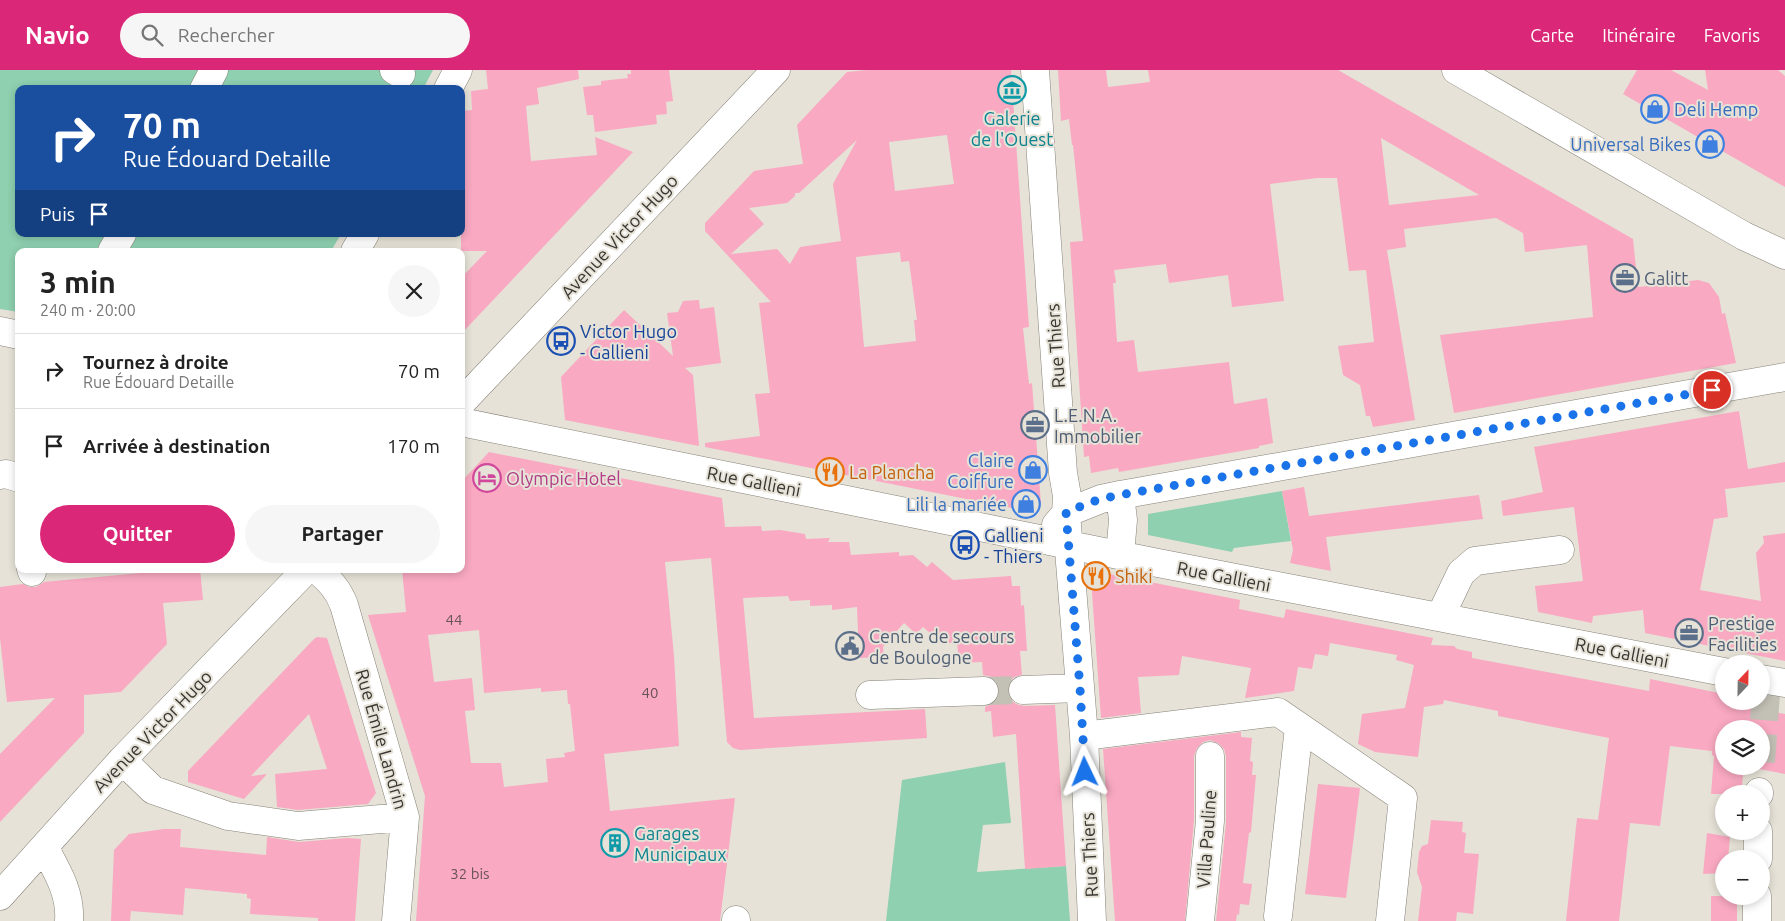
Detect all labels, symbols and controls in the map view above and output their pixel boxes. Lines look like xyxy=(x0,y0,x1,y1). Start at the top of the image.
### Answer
search box xyxy=(120,13,470,58)
icon: search xyxy=(138,21,166,49)
text: Navio xyxy=(25,22,90,49)
text: Rechercher xyxy=(178,24,275,46)
text: Carte xyxy=(1530,25,1574,45)
text: Itinéraire xyxy=(1602,25,1676,45)
text: Favoris xyxy=(1704,25,1760,45)
museum icon: Galerie de l'Ouest xyxy=(997,75,1027,105)
shop icon: Deli Hemp xyxy=(1640,94,1670,124)
place label: Deli Hemp xyxy=(1674,99,1758,119)
icon: right xyxy=(40,105,105,170)
text: 70 m xyxy=(123,105,201,145)
place label: Galerie de l'Ouest xyxy=(971,108,1053,149)
shop icon: Universal Bikes xyxy=(1695,129,1725,159)
place label: Universal Bikes xyxy=(1570,134,1691,154)
text: Rue Édouard Detaille xyxy=(123,146,331,171)
street label: Avenue Victor Hugo xyxy=(557,170,681,302)
icon: arrive xyxy=(85,200,113,228)
text: Puis xyxy=(40,203,75,225)
office icon: Galitt xyxy=(1610,263,1640,293)
text: 3 min xyxy=(40,265,116,299)
button: close xyxy=(388,265,440,317)
place label: Galitt xyxy=(1644,268,1688,288)
text: 240 m · 20:00 xyxy=(40,301,136,319)
street label: Rue Thiers xyxy=(1042,303,1068,389)
place label: Victor Hugo - Gallieni xyxy=(580,321,677,362)
bus stop icon: Victor Hugo - Gallieni xyxy=(546,326,576,356)
text: Tournez à droite xyxy=(83,351,229,373)
icon: right xyxy=(40,357,68,385)
text: 70 m xyxy=(398,360,440,382)
pin xyxy=(1691,369,1733,411)
text: Rue Édouard Detaille xyxy=(83,373,234,391)
icon: arrive xyxy=(1698,376,1726,404)
place label: L.E.N.A. Immobilier xyxy=(1054,405,1141,446)
office icon: L.E.N.A. Immobilier xyxy=(1020,410,1050,440)
icon: arrive xyxy=(40,432,68,460)
text: Arrivée à destination xyxy=(83,435,270,457)
text: 170 m xyxy=(387,435,440,457)
place label: Claire Coiffure xyxy=(947,450,1014,491)
shop icon: Claire Coiffure xyxy=(1018,455,1048,485)
restaurant icon: La Plancha xyxy=(815,457,845,487)
street label: Rue Gallieni xyxy=(705,462,803,500)
place label: La Plancha xyxy=(849,462,935,482)
hotel icon: Olympic Hotel xyxy=(472,463,502,493)
place label: Olympic Hotel xyxy=(506,468,621,488)
shop icon: Lili la mariée xyxy=(1011,489,1041,519)
place label: Lili la mariée xyxy=(906,494,1007,514)
button: Quitter xyxy=(40,505,235,563)
button: Partager xyxy=(245,505,440,563)
place label: Gallieni - Thiers xyxy=(984,525,1044,566)
bus stop icon: Gallieni - Thiers xyxy=(950,530,980,560)
street label: Rue Gallieni xyxy=(1175,557,1273,595)
restaurant icon: Shiki xyxy=(1081,561,1111,591)
place label: Shiki xyxy=(1115,566,1153,586)
house number: 44 xyxy=(446,611,462,628)
place label: Prestige Facilities xyxy=(1708,613,1777,654)
office icon: Prestige Facilities xyxy=(1674,618,1704,648)
place label: Centre de secours de Boulogne xyxy=(869,626,1014,667)
public building icon: Centre de secours de Boulogne xyxy=(835,631,865,661)
street label: Rue Gallieni xyxy=(1573,633,1671,671)
north arrow xyxy=(1715,655,1770,710)
map controls xyxy=(1715,655,1770,905)
street label: Avenue Victor Hugo xyxy=(89,666,215,796)
street label: Rue Émile Landrin xyxy=(352,666,413,811)
house number: 40 xyxy=(642,684,658,701)
button: layers xyxy=(1715,720,1770,775)
position arrow xyxy=(1058,745,1110,797)
button: + xyxy=(1715,785,1770,840)
street label: Villa Pauline xyxy=(1193,789,1219,889)
street label: Rue Thiers xyxy=(1077,812,1101,898)
place label: Garages Municipaux xyxy=(634,823,726,864)
building icon: Garages Municipaux xyxy=(600,828,630,858)
button: − xyxy=(1715,850,1770,905)
house number: 32 bis xyxy=(450,865,490,882)

